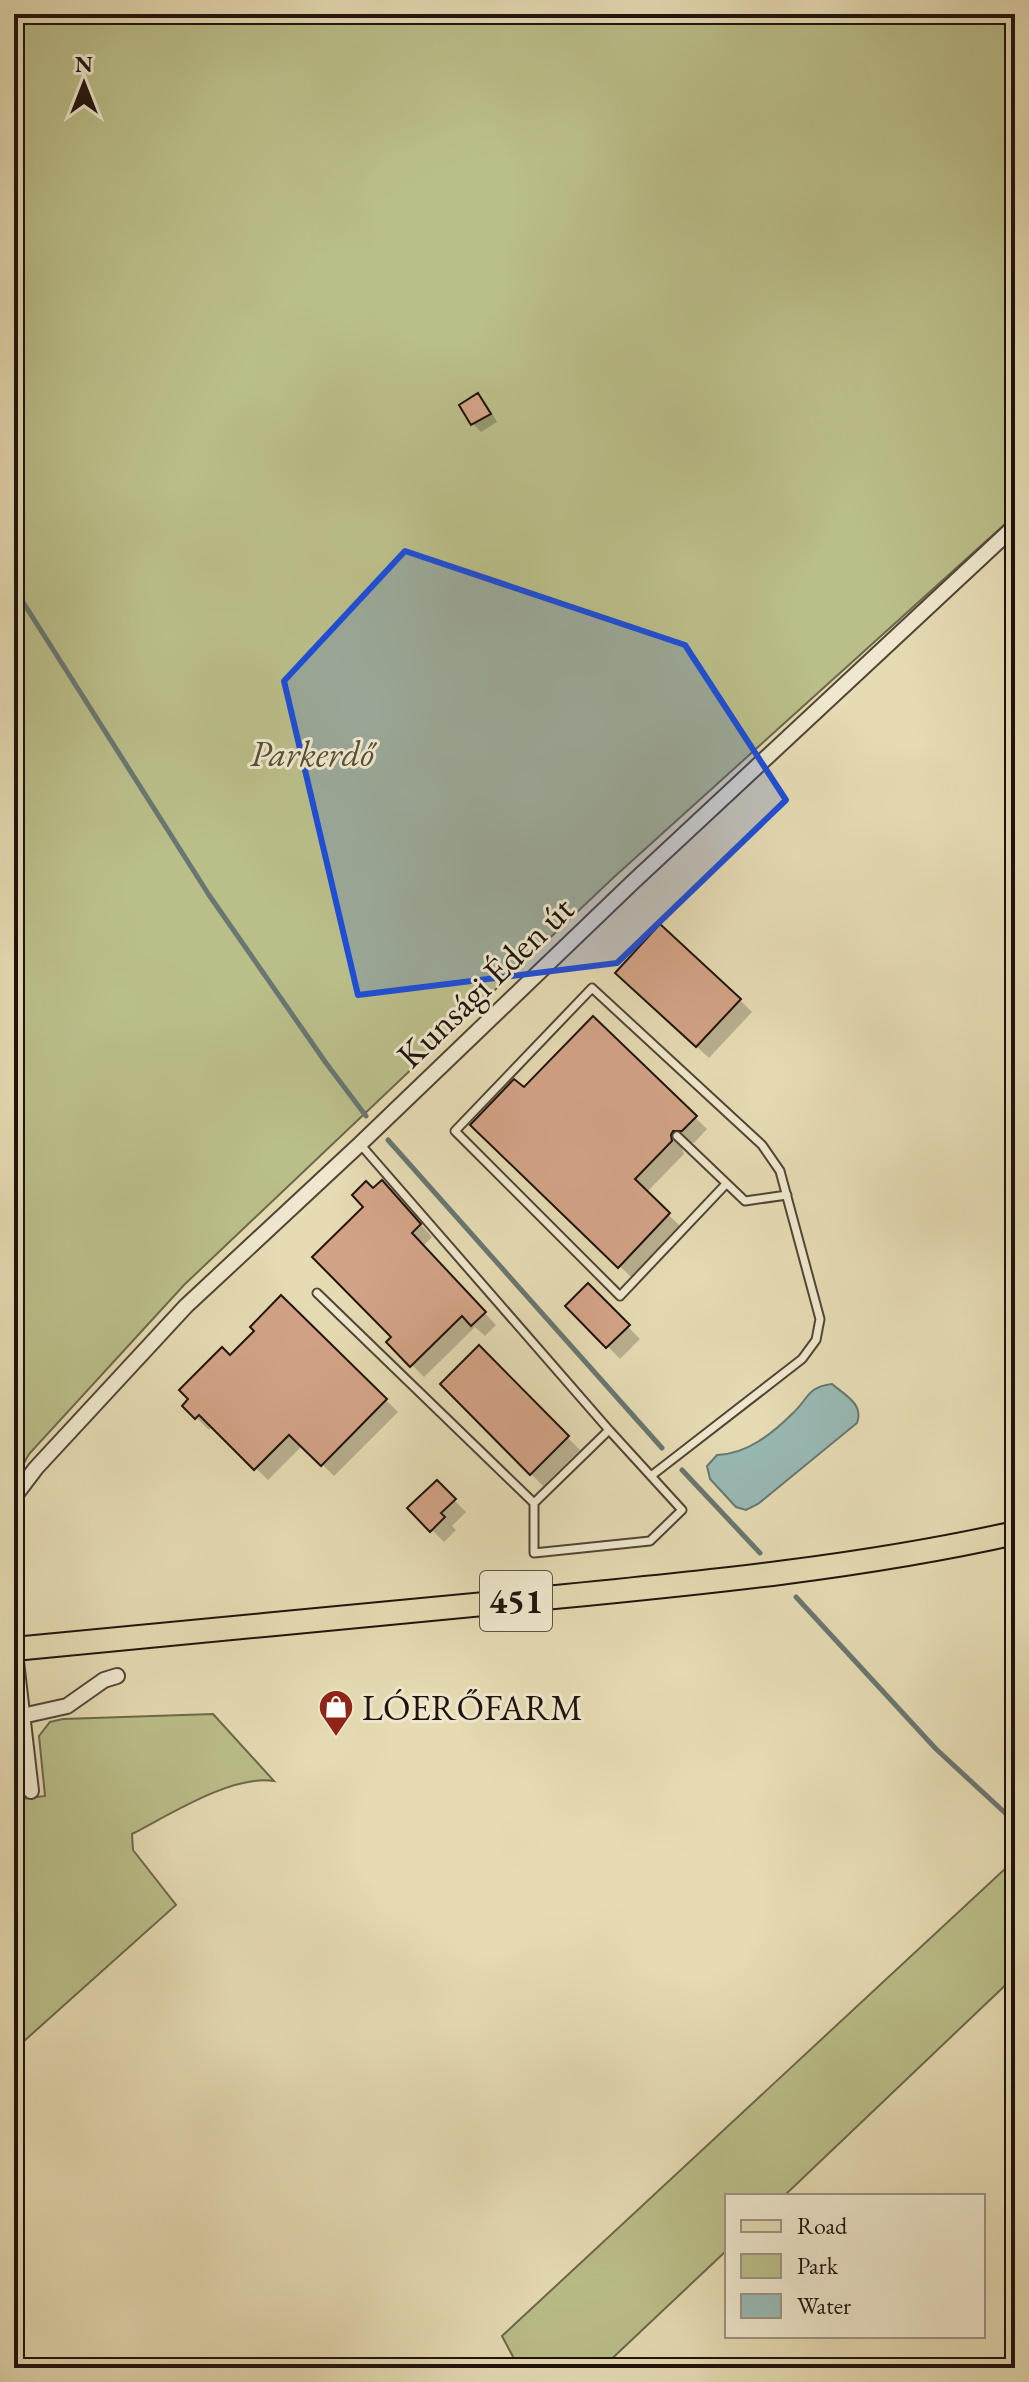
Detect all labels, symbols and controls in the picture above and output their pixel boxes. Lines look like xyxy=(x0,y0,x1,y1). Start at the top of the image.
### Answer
north arrow xyxy=(44,44,124,124)
text: N xyxy=(75,50,93,79)
park label: Parkerdő xyxy=(250,730,377,777)
street label: Kunsági Éden út xyxy=(387,885,584,1078)
road number: 451 xyxy=(480,1571,552,1631)
place label: LÓERŐFARM xyxy=(362,1684,583,1731)
shop icon: LÓERŐFARM xyxy=(317,1688,355,1738)
legend xyxy=(725,2194,985,2338)
text: Road xyxy=(797,2210,848,2241)
text: Park xyxy=(797,2250,839,2281)
text: Water xyxy=(797,2290,851,2321)

